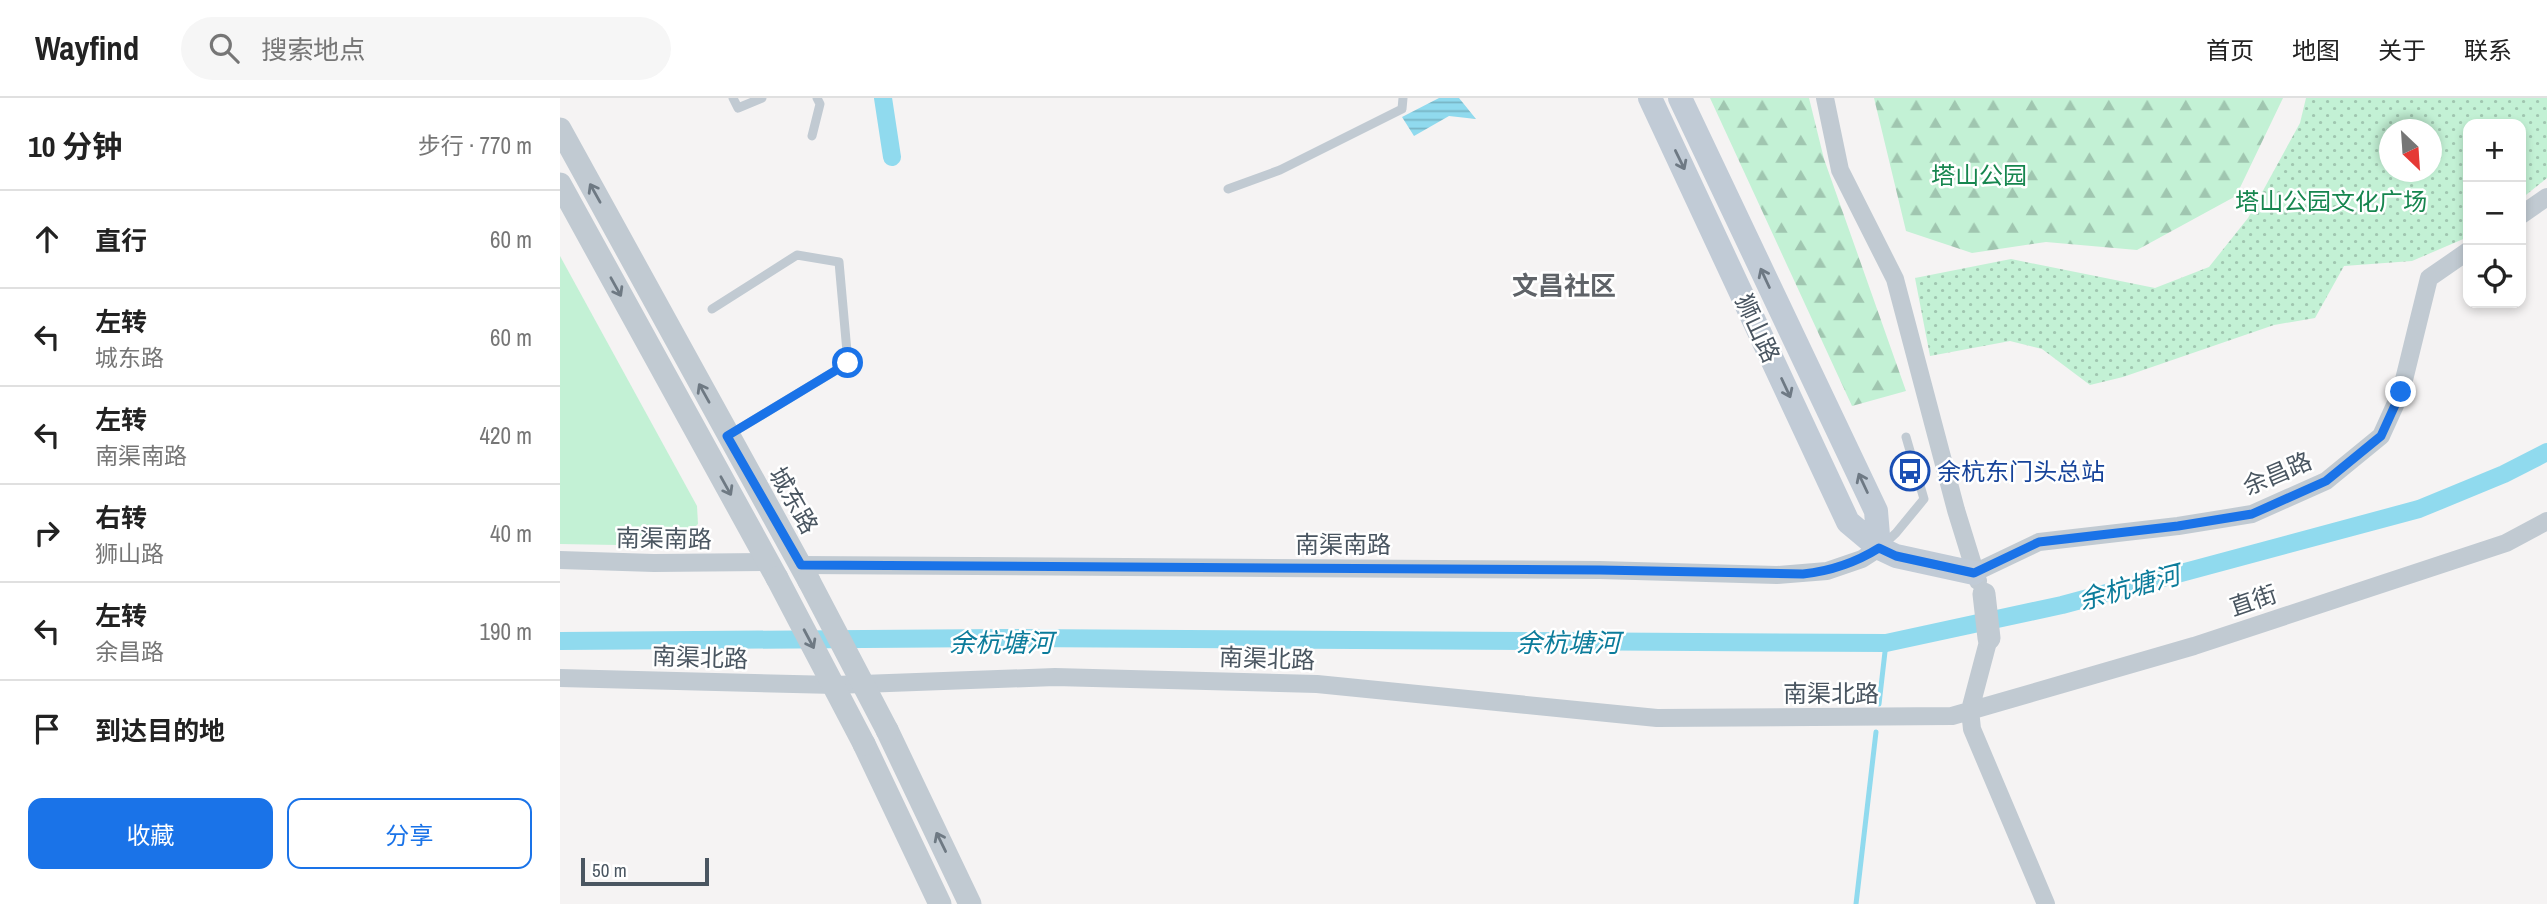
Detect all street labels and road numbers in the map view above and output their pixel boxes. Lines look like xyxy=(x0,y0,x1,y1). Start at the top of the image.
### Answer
street label: 狮山路 xyxy=(1728,289,1788,367)
street label: 余昌路 xyxy=(2238,444,2316,502)
street label: 城东路 xyxy=(762,461,826,539)
street label: 南渠南路 xyxy=(616,521,712,555)
street label: 南渠南路 xyxy=(1295,528,1391,560)
street label: 直街 xyxy=(2225,577,2281,623)
street label: 南渠北路 xyxy=(651,639,749,675)
street label: 南渠北路 xyxy=(1218,640,1316,676)
street label: 南渠北路 xyxy=(1783,677,1879,709)

